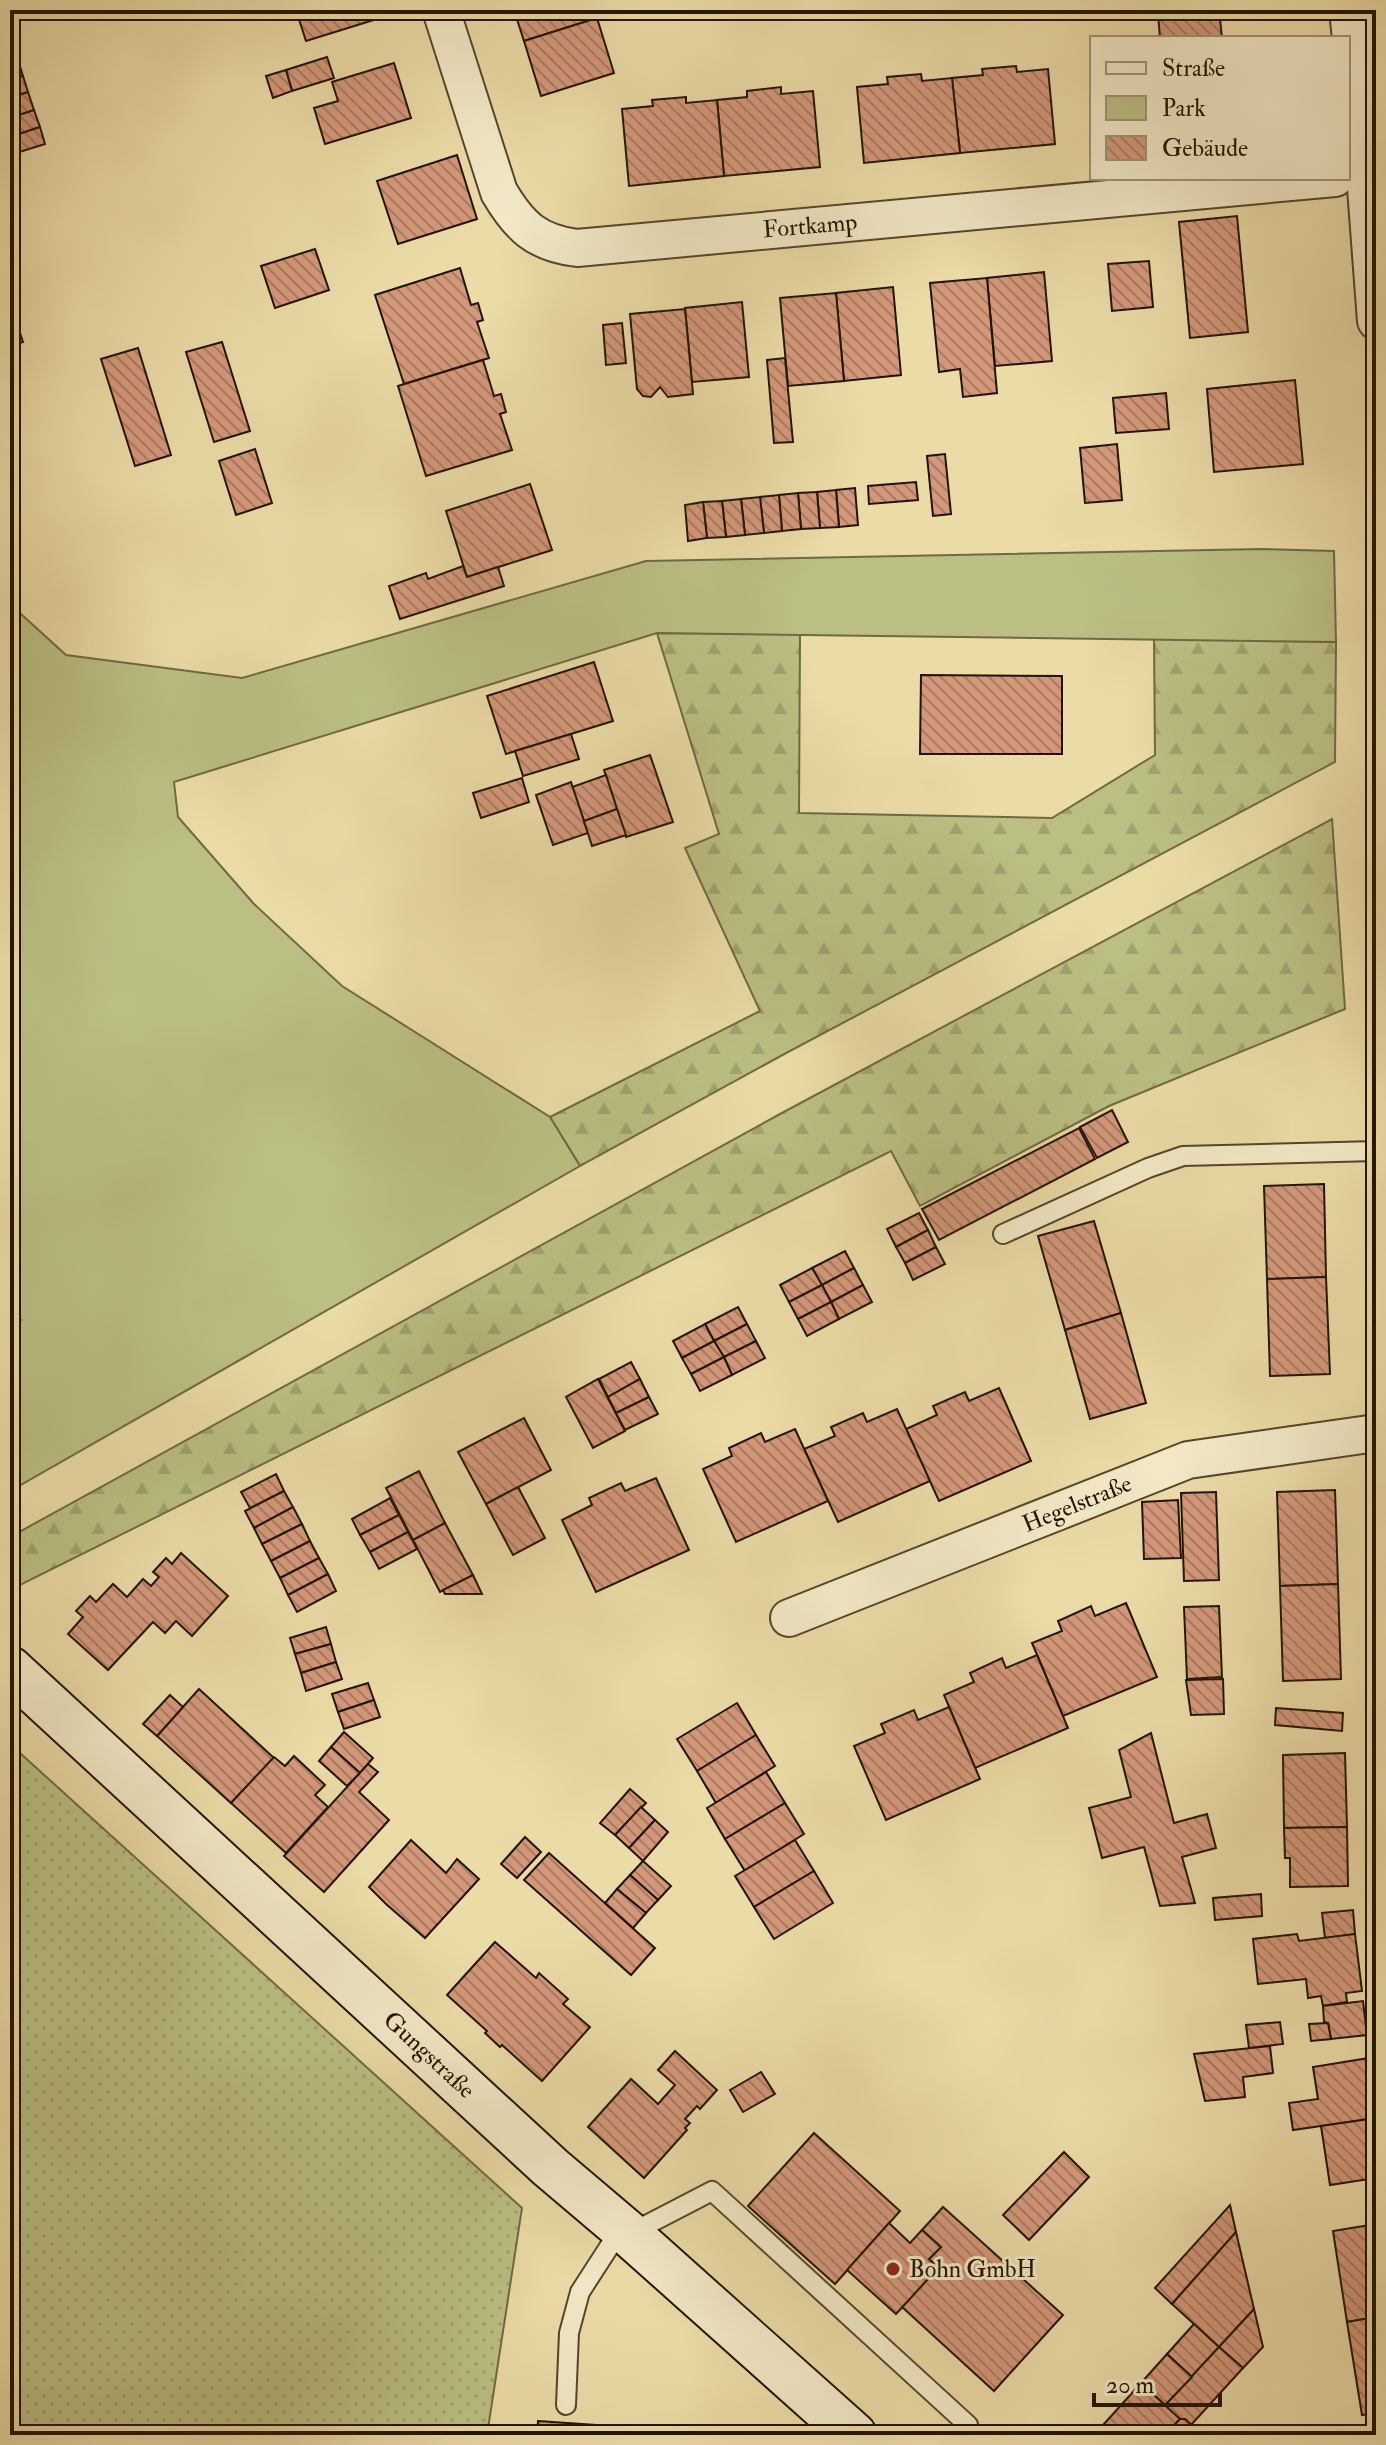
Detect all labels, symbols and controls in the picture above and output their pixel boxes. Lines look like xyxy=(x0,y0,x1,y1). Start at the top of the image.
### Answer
legend xyxy=(1090,36,1350,180)
text: Straße xyxy=(1162,53,1225,84)
text: Park xyxy=(1162,93,1206,124)
text: Gebäude xyxy=(1162,133,1248,164)
street label: Fortkamp xyxy=(762,206,858,246)
street label: Hegelstraße xyxy=(1018,1468,1136,1540)
street label: Gungstraße xyxy=(377,2005,481,2105)
place label: Bohn GmbH xyxy=(909,2254,1036,2285)
marker: Bohn GmbH xyxy=(884,2260,902,2278)
scale bar xyxy=(1094,2357,1220,2407)
text: 20 m xyxy=(1106,2370,1155,2401)

